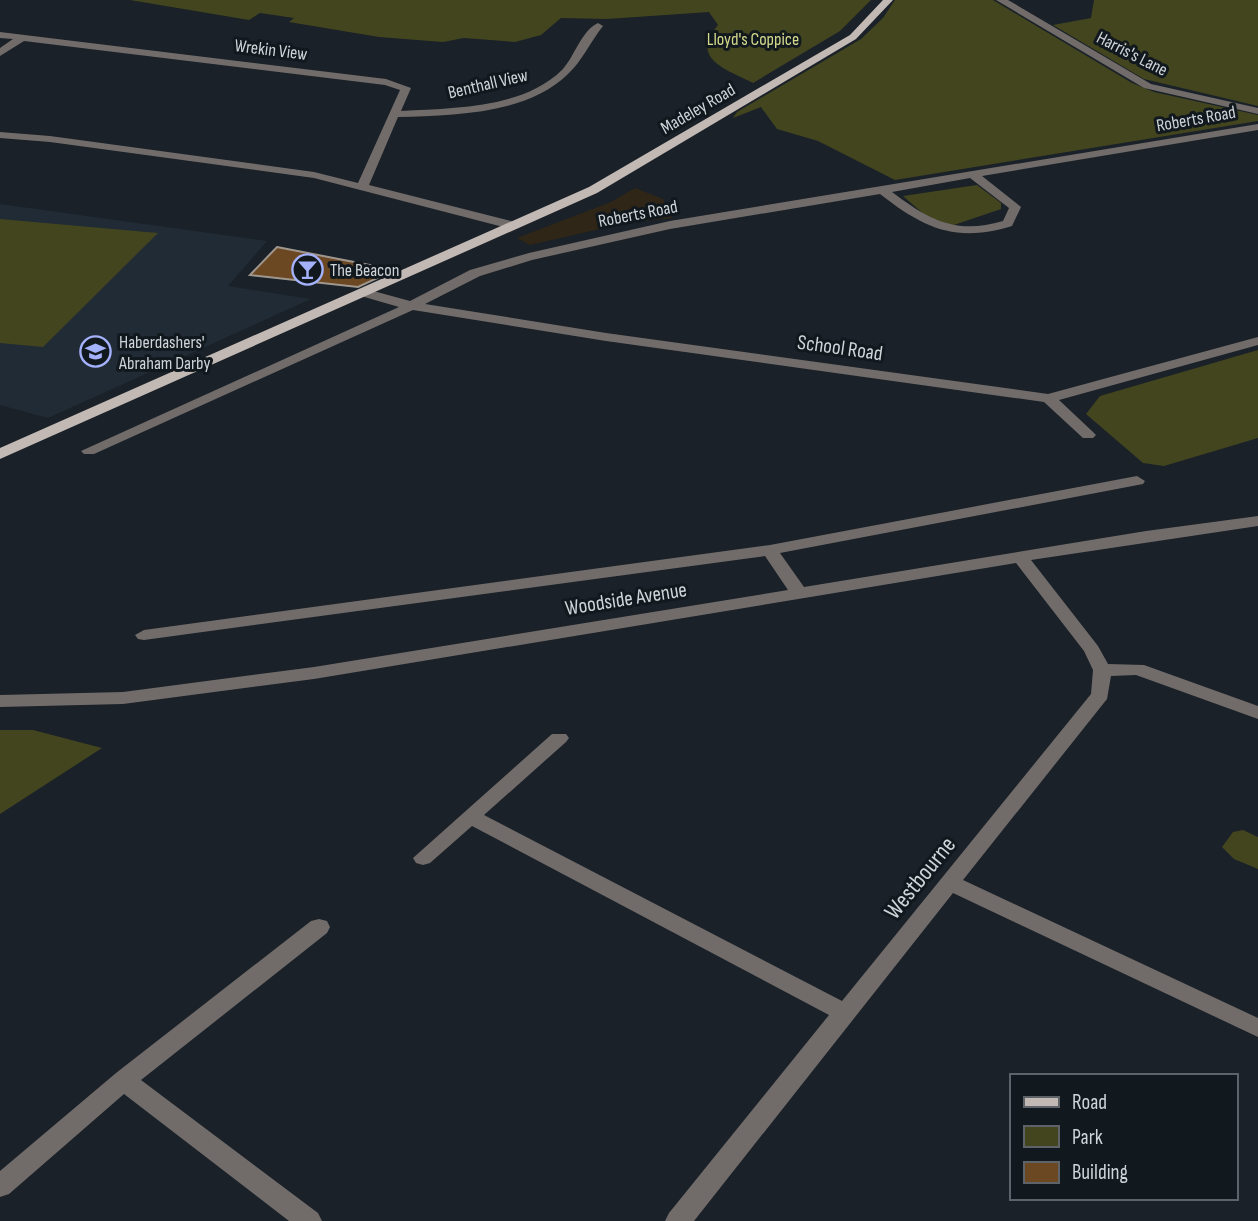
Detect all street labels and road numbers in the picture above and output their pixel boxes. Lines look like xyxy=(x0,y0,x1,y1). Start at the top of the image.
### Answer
street label: Harris's Lane xyxy=(1093,27,1171,81)
street label: Wrekin View xyxy=(233,35,309,65)
street label: Benthall View xyxy=(446,65,530,103)
street label: Madeley Road xyxy=(657,79,739,139)
street label: Roberts Road xyxy=(1155,102,1237,136)
street label: Roberts Road xyxy=(597,196,679,232)
street label: School Road xyxy=(796,330,884,366)
street label: Woodside Avenue xyxy=(563,577,689,621)
street label: Westbourne xyxy=(878,831,962,925)

